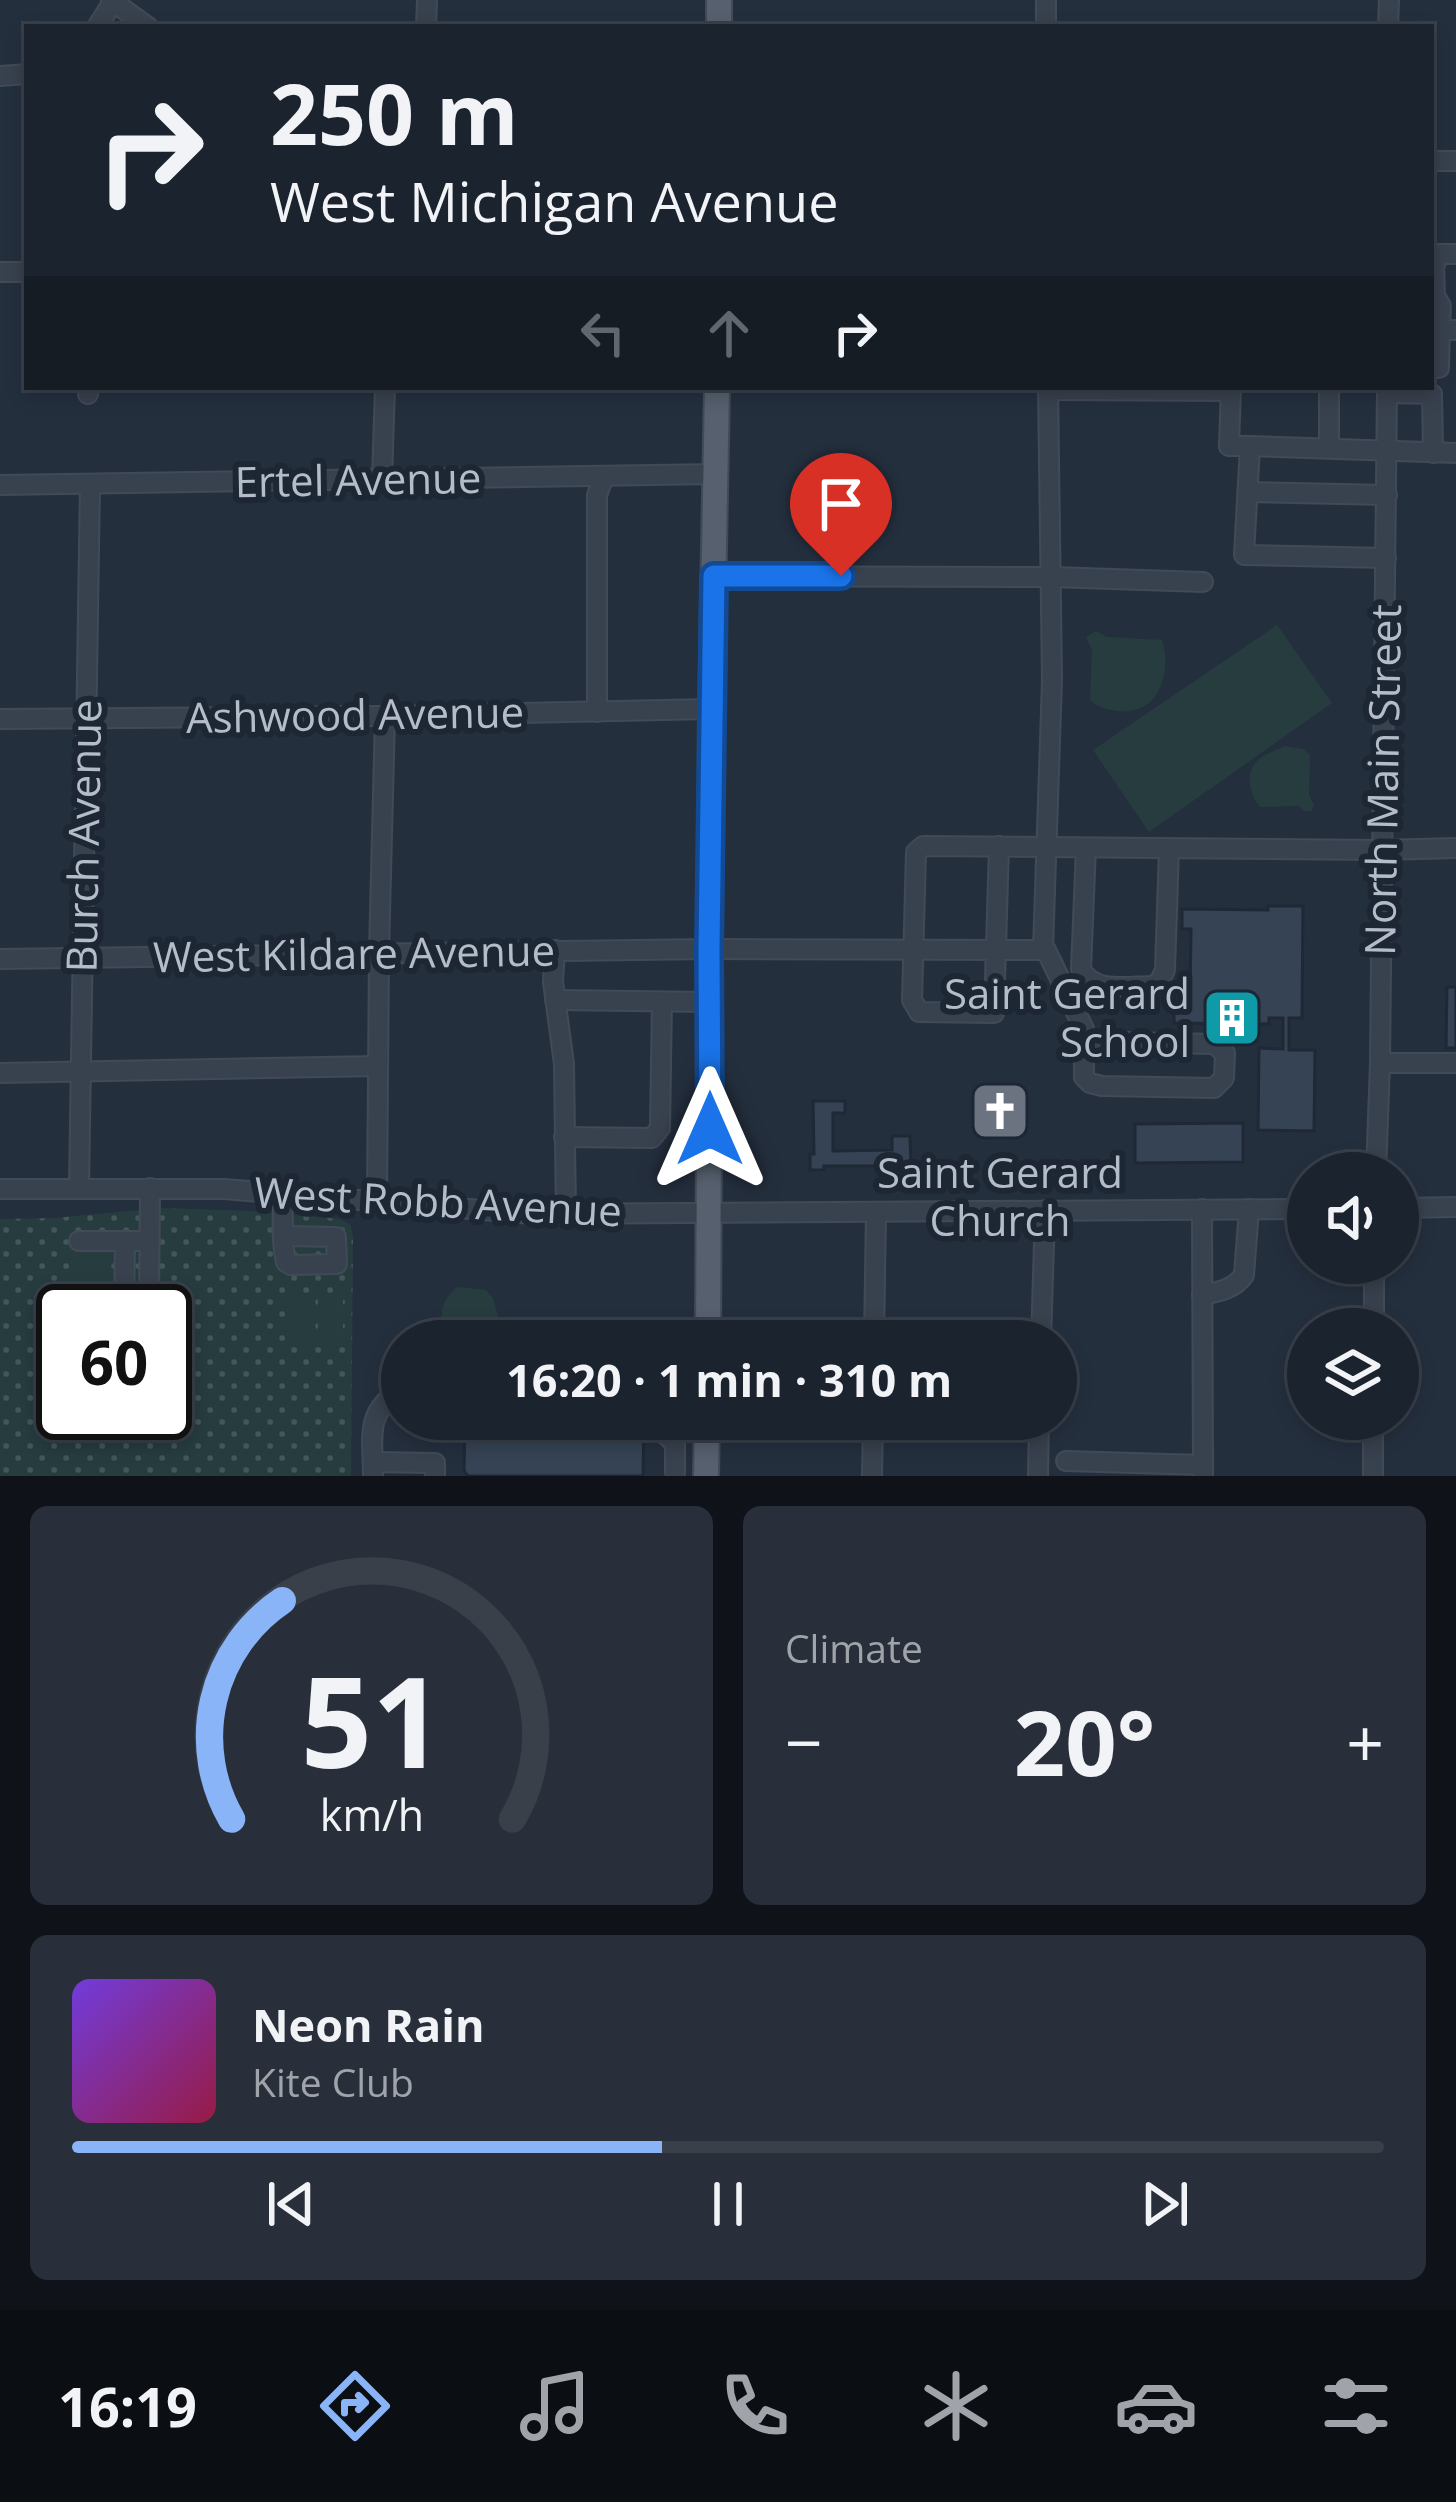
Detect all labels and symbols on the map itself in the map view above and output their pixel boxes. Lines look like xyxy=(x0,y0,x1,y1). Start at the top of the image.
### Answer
street label: Ertel Avenue xyxy=(234,448,482,509)
pin xyxy=(790,453,892,576)
street label: North Main Street xyxy=(1350,604,1413,956)
street label: Ashwood Avenue xyxy=(185,682,525,745)
street label: Burch Avenue xyxy=(52,699,113,973)
street label: West Kildare Avenue xyxy=(152,920,555,985)
place label: Saint Gerard School xyxy=(944,964,1190,1069)
building icon: Saint Gerard School xyxy=(1201,987,1263,1049)
position arrow xyxy=(647,1066,773,1192)
church icon: Saint Gerard Church xyxy=(969,1080,1031,1142)
place label: Saint Gerard Church xyxy=(877,1143,1123,1248)
street label: West Robb Avenue xyxy=(253,1162,623,1239)
speed limit sign: 60 xyxy=(36,1284,192,1440)

